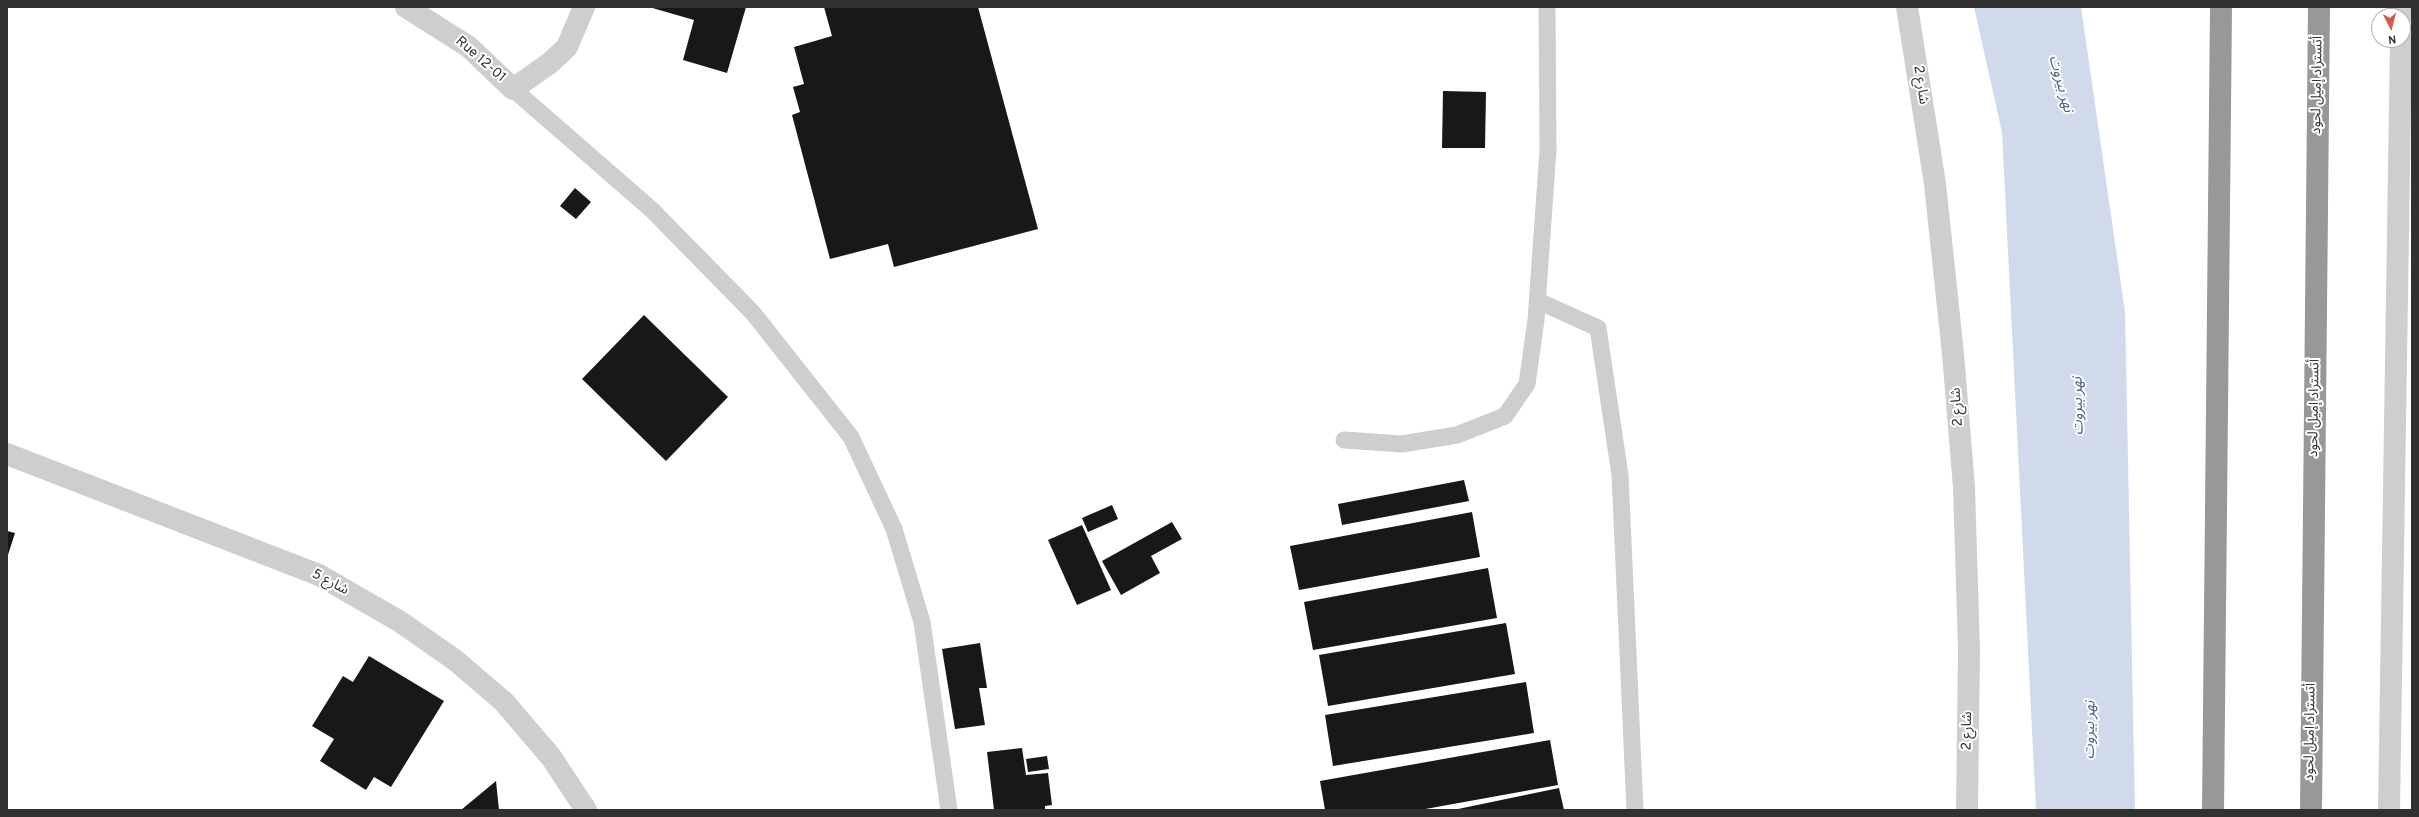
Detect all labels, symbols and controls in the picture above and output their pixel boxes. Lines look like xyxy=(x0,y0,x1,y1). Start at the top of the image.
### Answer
north arrow xyxy=(2371,8,2411,48)
text: N xyxy=(2387,32,2397,46)
street label: Rue 12-01 xyxy=(451,34,509,86)
street label: أتستراد إميل لحود xyxy=(2309,36,2327,134)
water label: نهر بيروت xyxy=(2044,54,2076,114)
street label: شارع 2 xyxy=(1909,64,1931,106)
street label: أتستراد إميل لحود xyxy=(2306,359,2324,457)
water label: نهر بيروت xyxy=(2069,377,2089,435)
street label: شارع 2 xyxy=(1948,387,1968,427)
street label: شارع 5 xyxy=(309,566,351,600)
street label: أتستراد إميل لحود xyxy=(2302,683,2320,781)
water label: نهر بيروت xyxy=(2081,701,2101,759)
street label: شارع 2 xyxy=(1959,711,1977,751)

